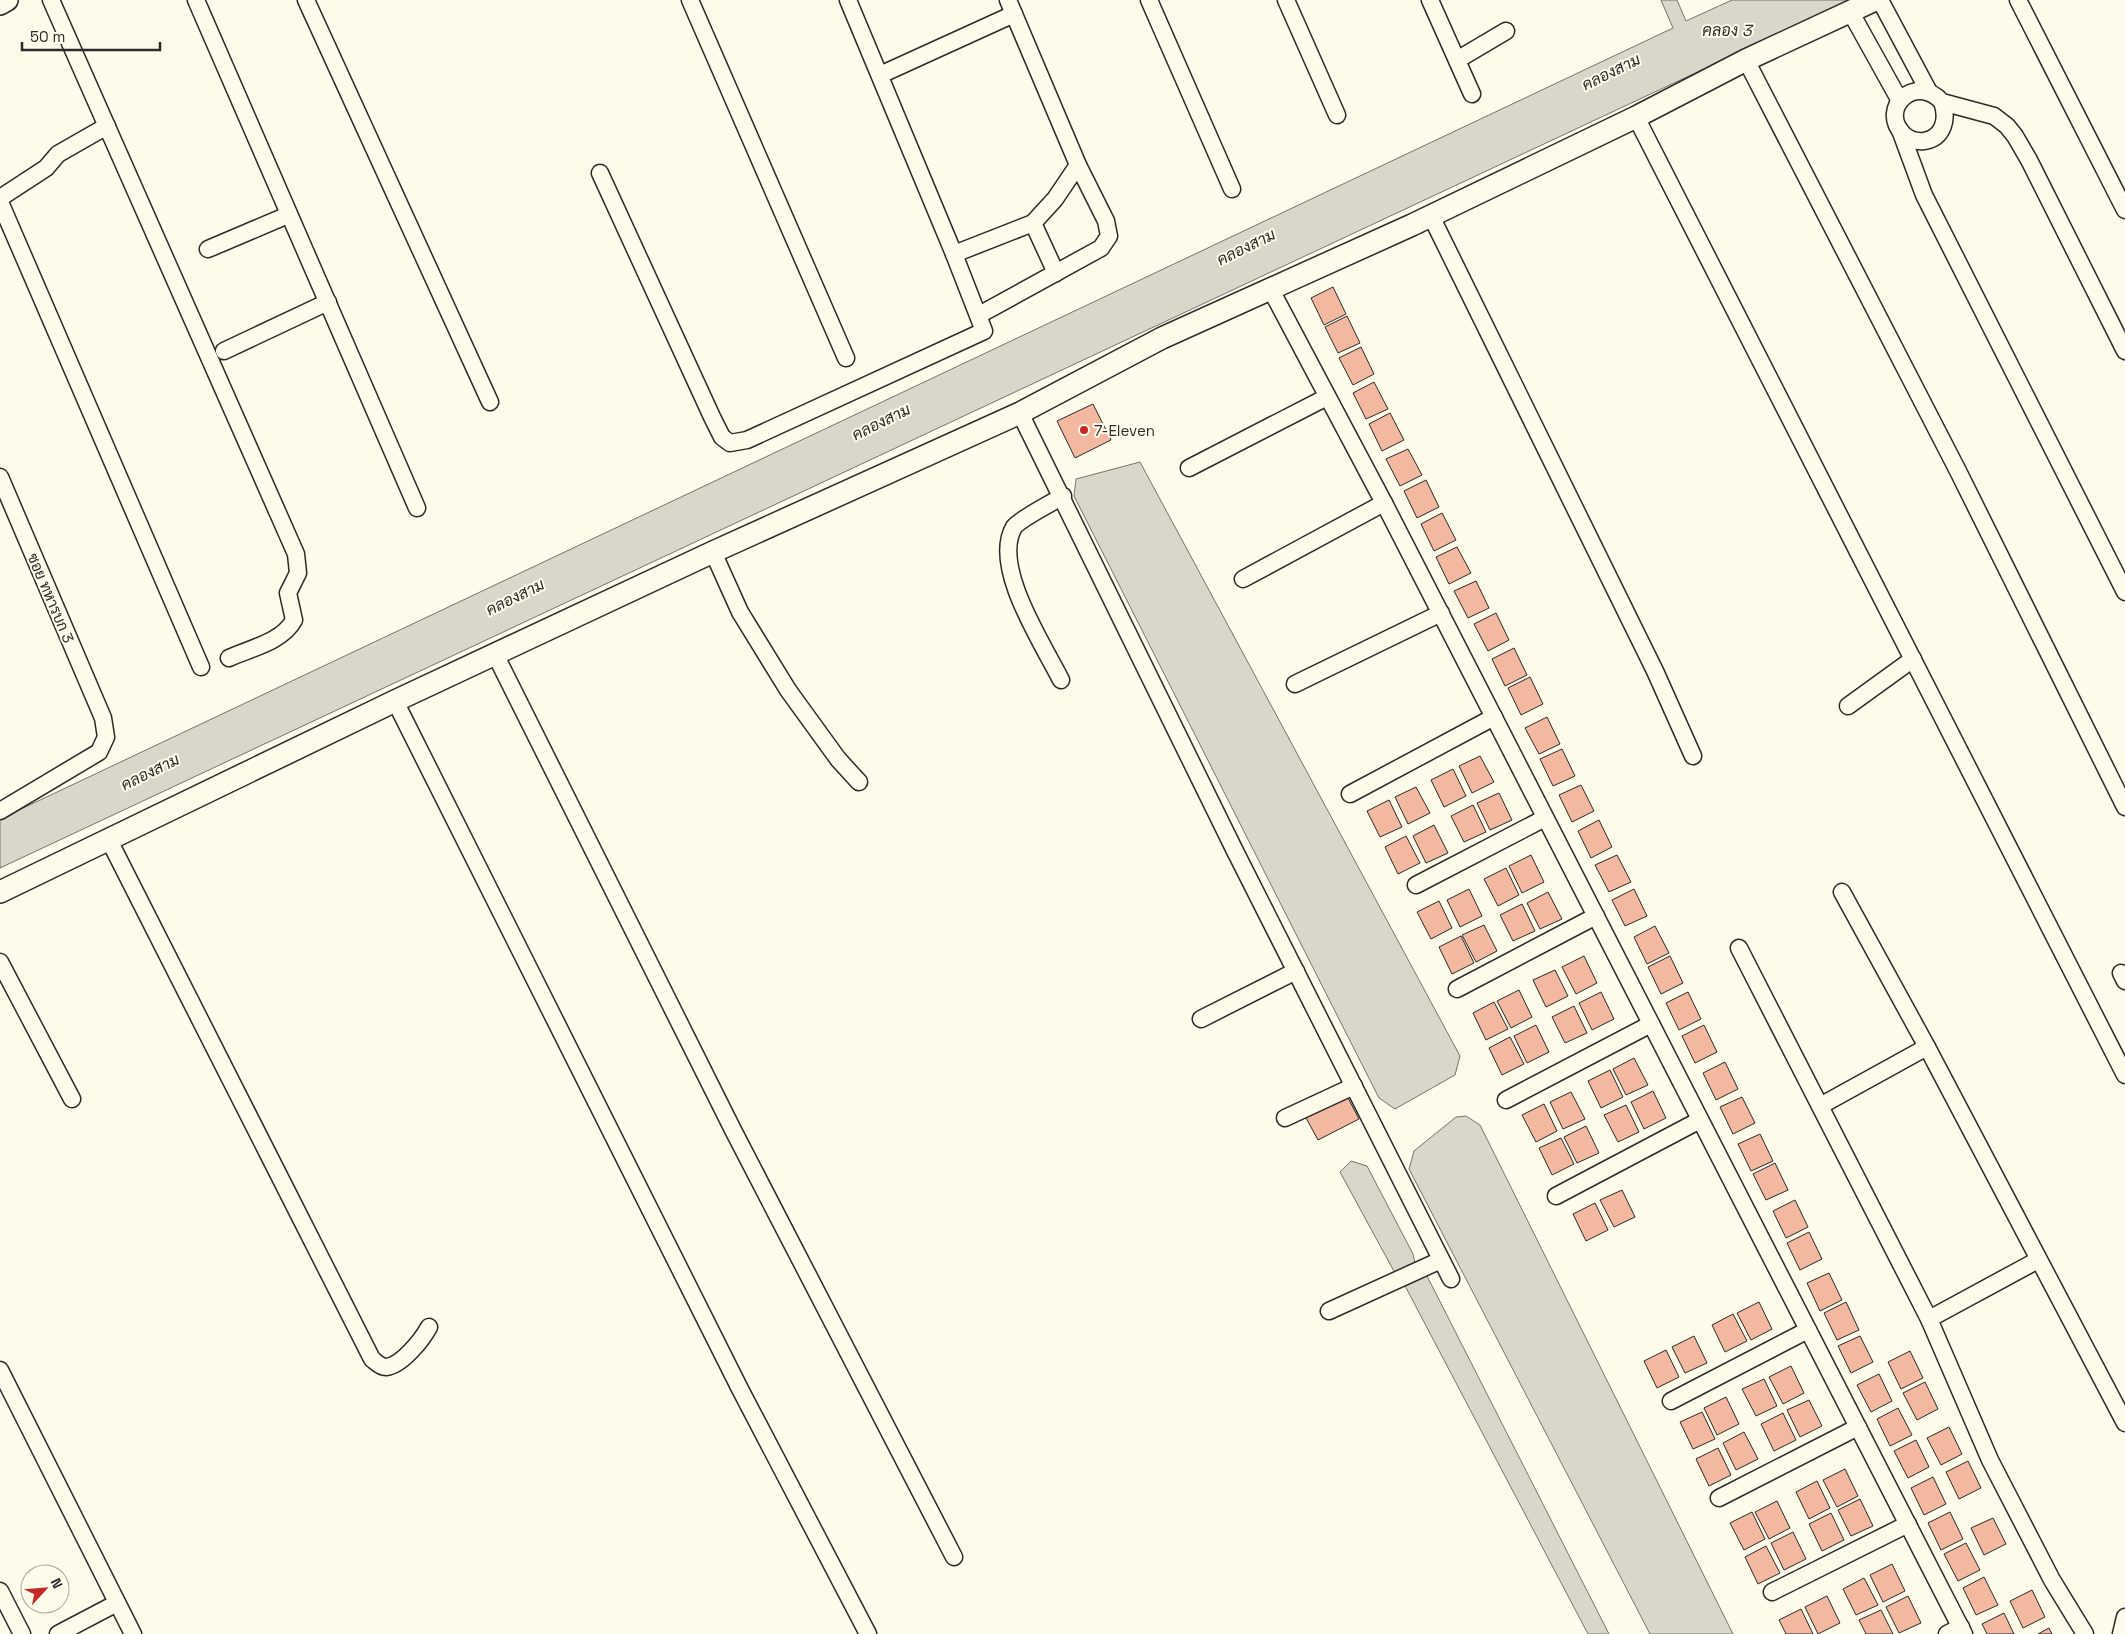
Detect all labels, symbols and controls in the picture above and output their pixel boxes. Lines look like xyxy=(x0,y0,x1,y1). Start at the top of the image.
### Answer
scale bar xyxy=(22,20,160,52)
water label: คลอง 3 xyxy=(1702,20,1754,41)
text: 50 m xyxy=(30,27,65,46)
water label: คลองสาม xyxy=(1578,49,1644,95)
water label: คลองสาม xyxy=(1213,224,1279,270)
water label: คลองสาม xyxy=(848,399,914,445)
place label: 7-Eleven xyxy=(1094,421,1155,440)
marker: 7-Eleven xyxy=(1078,424,1090,436)
street label: ซอย ทหารบก 3 xyxy=(24,550,78,646)
water label: คลองสาม xyxy=(482,574,548,620)
water label: คลองสาม xyxy=(117,749,183,795)
north arrow xyxy=(20,1564,70,1614)
text: N xyxy=(47,1575,67,1591)

